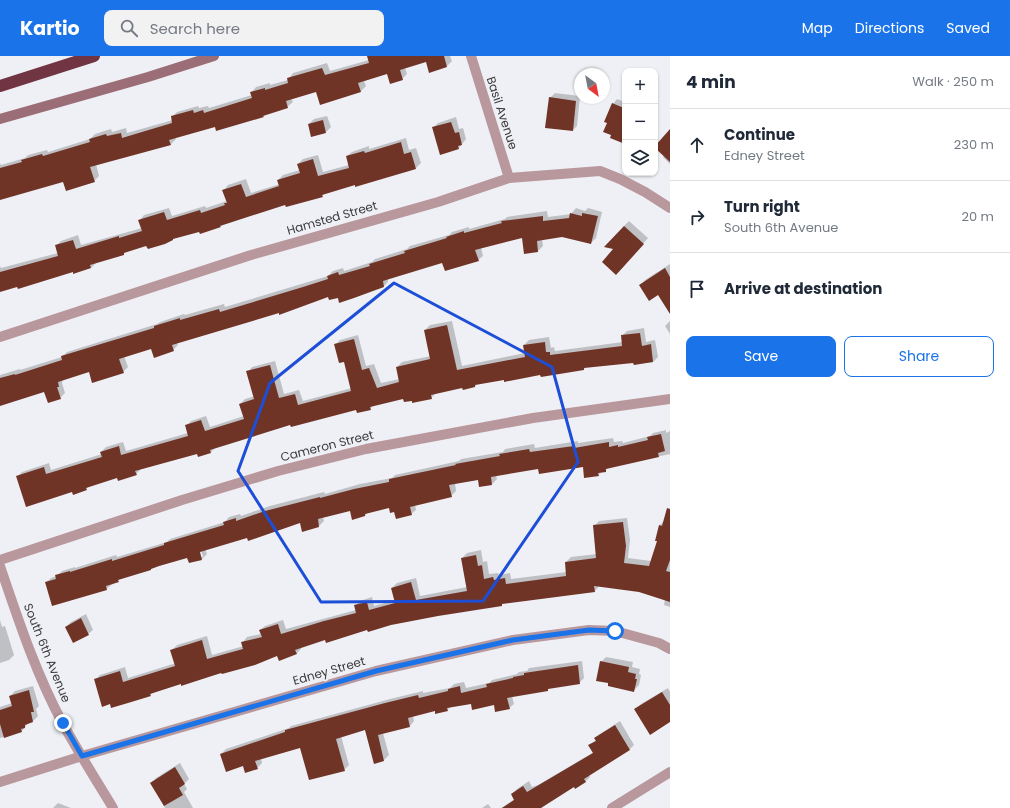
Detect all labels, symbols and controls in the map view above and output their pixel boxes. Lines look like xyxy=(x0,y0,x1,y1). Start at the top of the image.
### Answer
search box xyxy=(104,10,384,46)
text: Kartio xyxy=(20,15,80,42)
icon: search xyxy=(118,17,140,39)
text: Search here xyxy=(150,18,240,39)
text: Map xyxy=(802,18,833,38)
text: Directions xyxy=(855,18,924,38)
text: Saved xyxy=(946,18,990,38)
north arrow xyxy=(574,68,610,104)
map controls xyxy=(622,68,658,176)
button: + xyxy=(622,68,658,104)
text: 4 min xyxy=(686,70,736,94)
text: Walk · 250 m xyxy=(912,72,994,91)
street label: Basil Avenue xyxy=(483,74,522,152)
button: − xyxy=(622,104,658,140)
text: Continue xyxy=(724,124,795,145)
icon: ahead xyxy=(686,134,708,156)
text: 230 m xyxy=(954,135,994,154)
button: layers xyxy=(622,140,658,176)
text: Edney Street xyxy=(724,146,805,165)
street label: Hamsted Street xyxy=(285,196,379,239)
text: Turn right xyxy=(724,196,800,217)
icon: right xyxy=(686,206,708,228)
text: 20 m xyxy=(961,207,994,226)
text: South 6th Avenue xyxy=(724,218,838,237)
icon: arrive xyxy=(686,278,708,300)
text: Arrive at destination xyxy=(724,278,882,299)
button: Save xyxy=(686,336,836,377)
button: Share xyxy=(844,336,994,377)
street label: Cameron Street xyxy=(279,426,375,465)
street label: South 6th Avenue xyxy=(20,601,75,705)
route start xyxy=(606,622,624,640)
street label: Edney Street xyxy=(291,652,367,689)
route end xyxy=(54,714,72,732)

